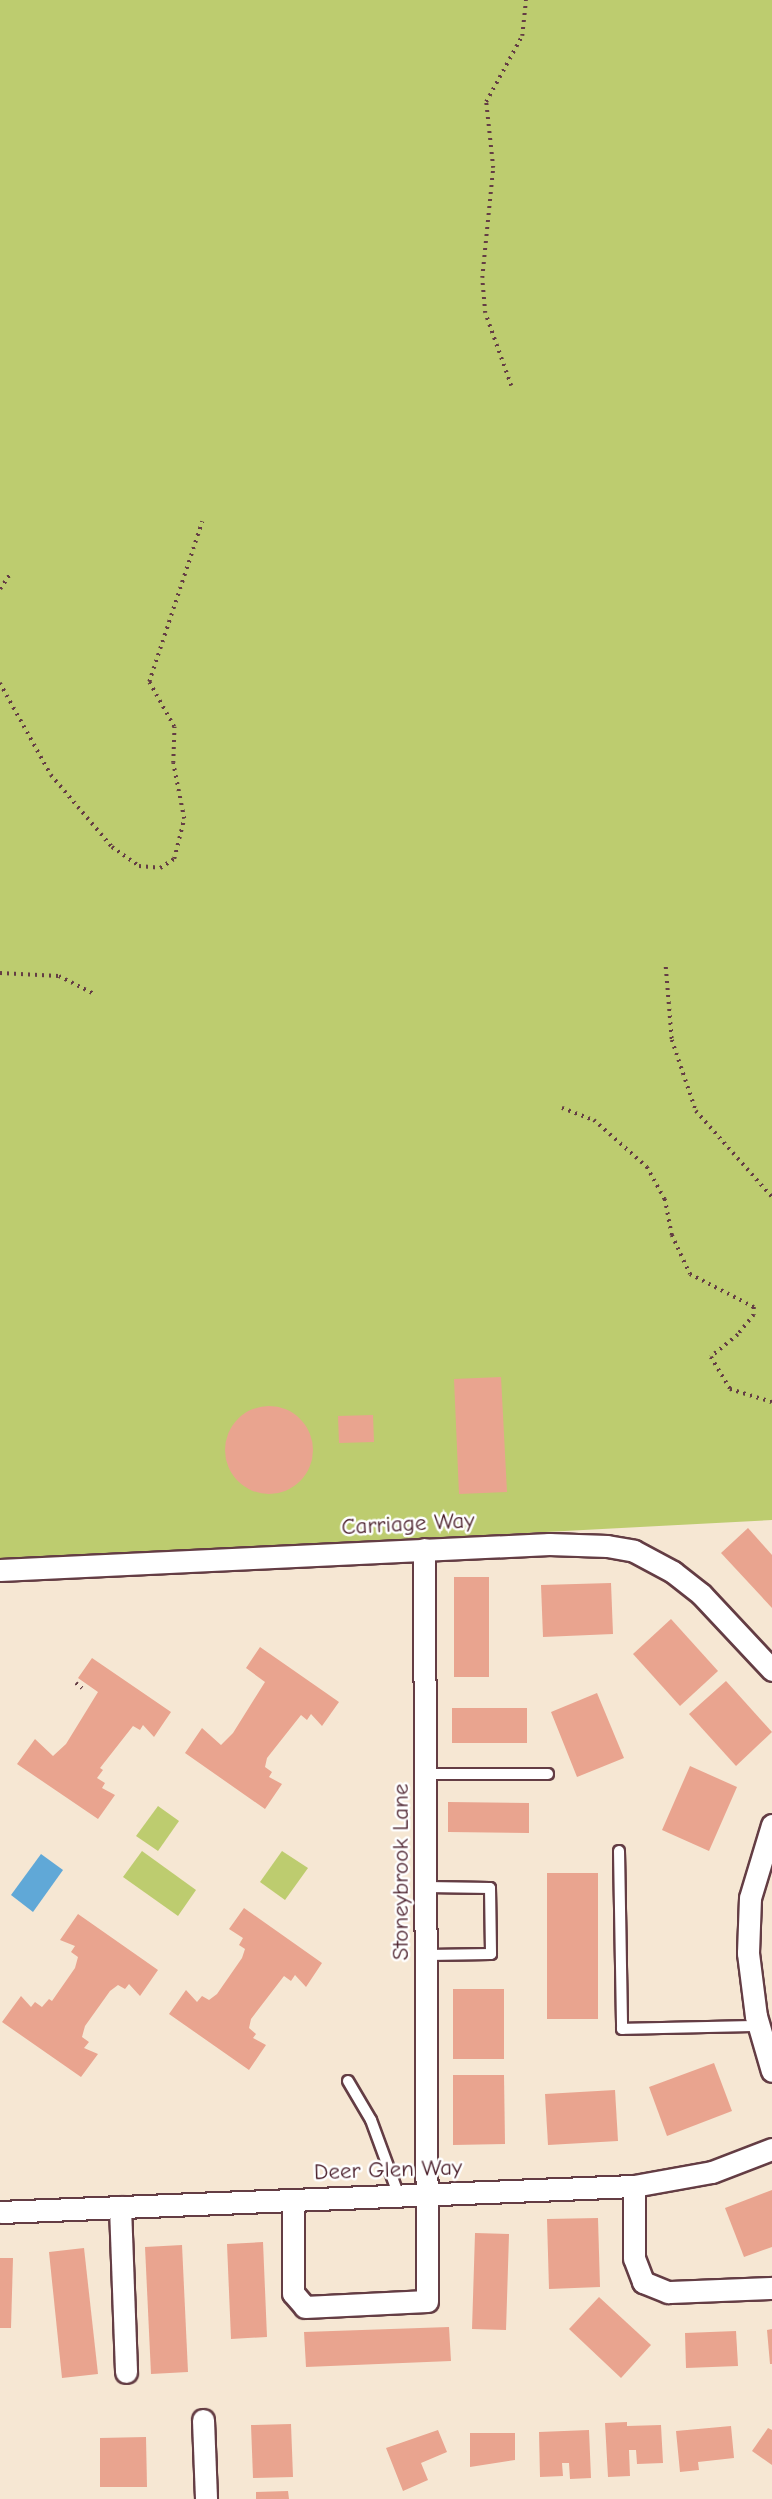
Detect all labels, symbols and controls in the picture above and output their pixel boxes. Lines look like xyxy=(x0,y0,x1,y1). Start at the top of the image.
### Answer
street label: Carriage Way xyxy=(341,1507,475,1541)
street label: Stoneybrook Lane xyxy=(387,1784,415,1960)
street label: Deer Glen Way xyxy=(313,2154,463,2186)

